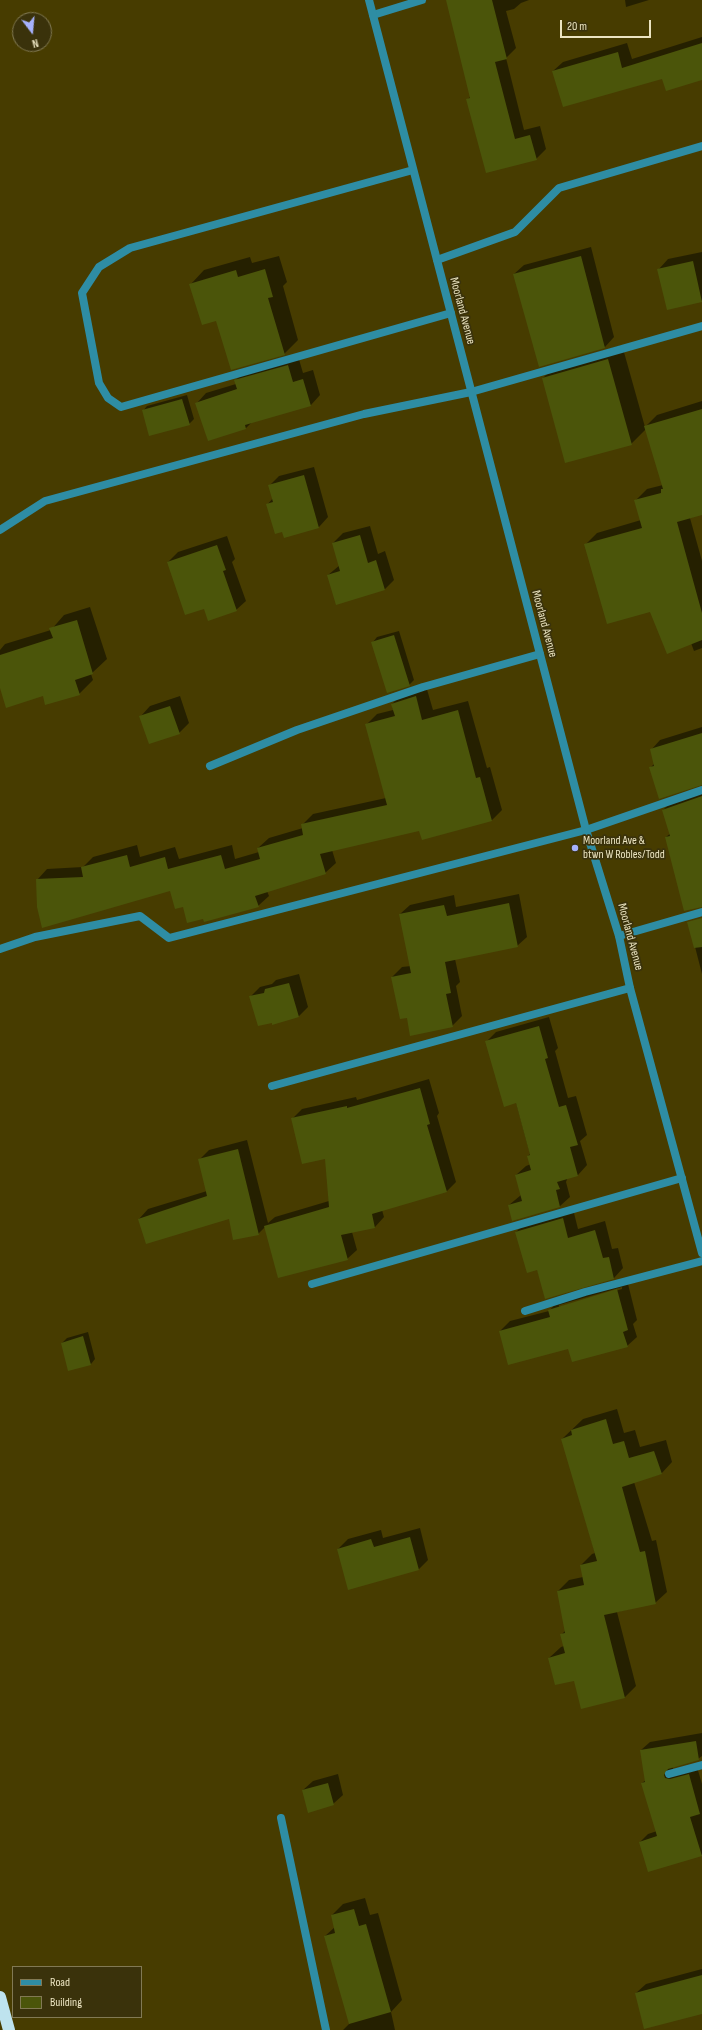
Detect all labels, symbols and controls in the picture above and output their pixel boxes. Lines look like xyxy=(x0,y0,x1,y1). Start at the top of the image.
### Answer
north arrow xyxy=(12,12,52,52)
scale bar xyxy=(562,12,653,38)
text: 20 m xyxy=(567,19,587,34)
text: N xyxy=(31,36,40,50)
street label: Moorland Avenue xyxy=(446,276,478,346)
street label: Moorland Avenue xyxy=(528,589,560,659)
place label: Moorland Ave & btwn W Robles/Todd xyxy=(583,834,665,862)
marker: Moorland Ave & btwn W Robles/Todd xyxy=(570,843,580,853)
street label: Moorland Avenue xyxy=(614,902,646,972)
legend xyxy=(12,1966,142,2018)
text: Road xyxy=(50,1975,70,1990)
text: Building xyxy=(50,1995,82,2010)

